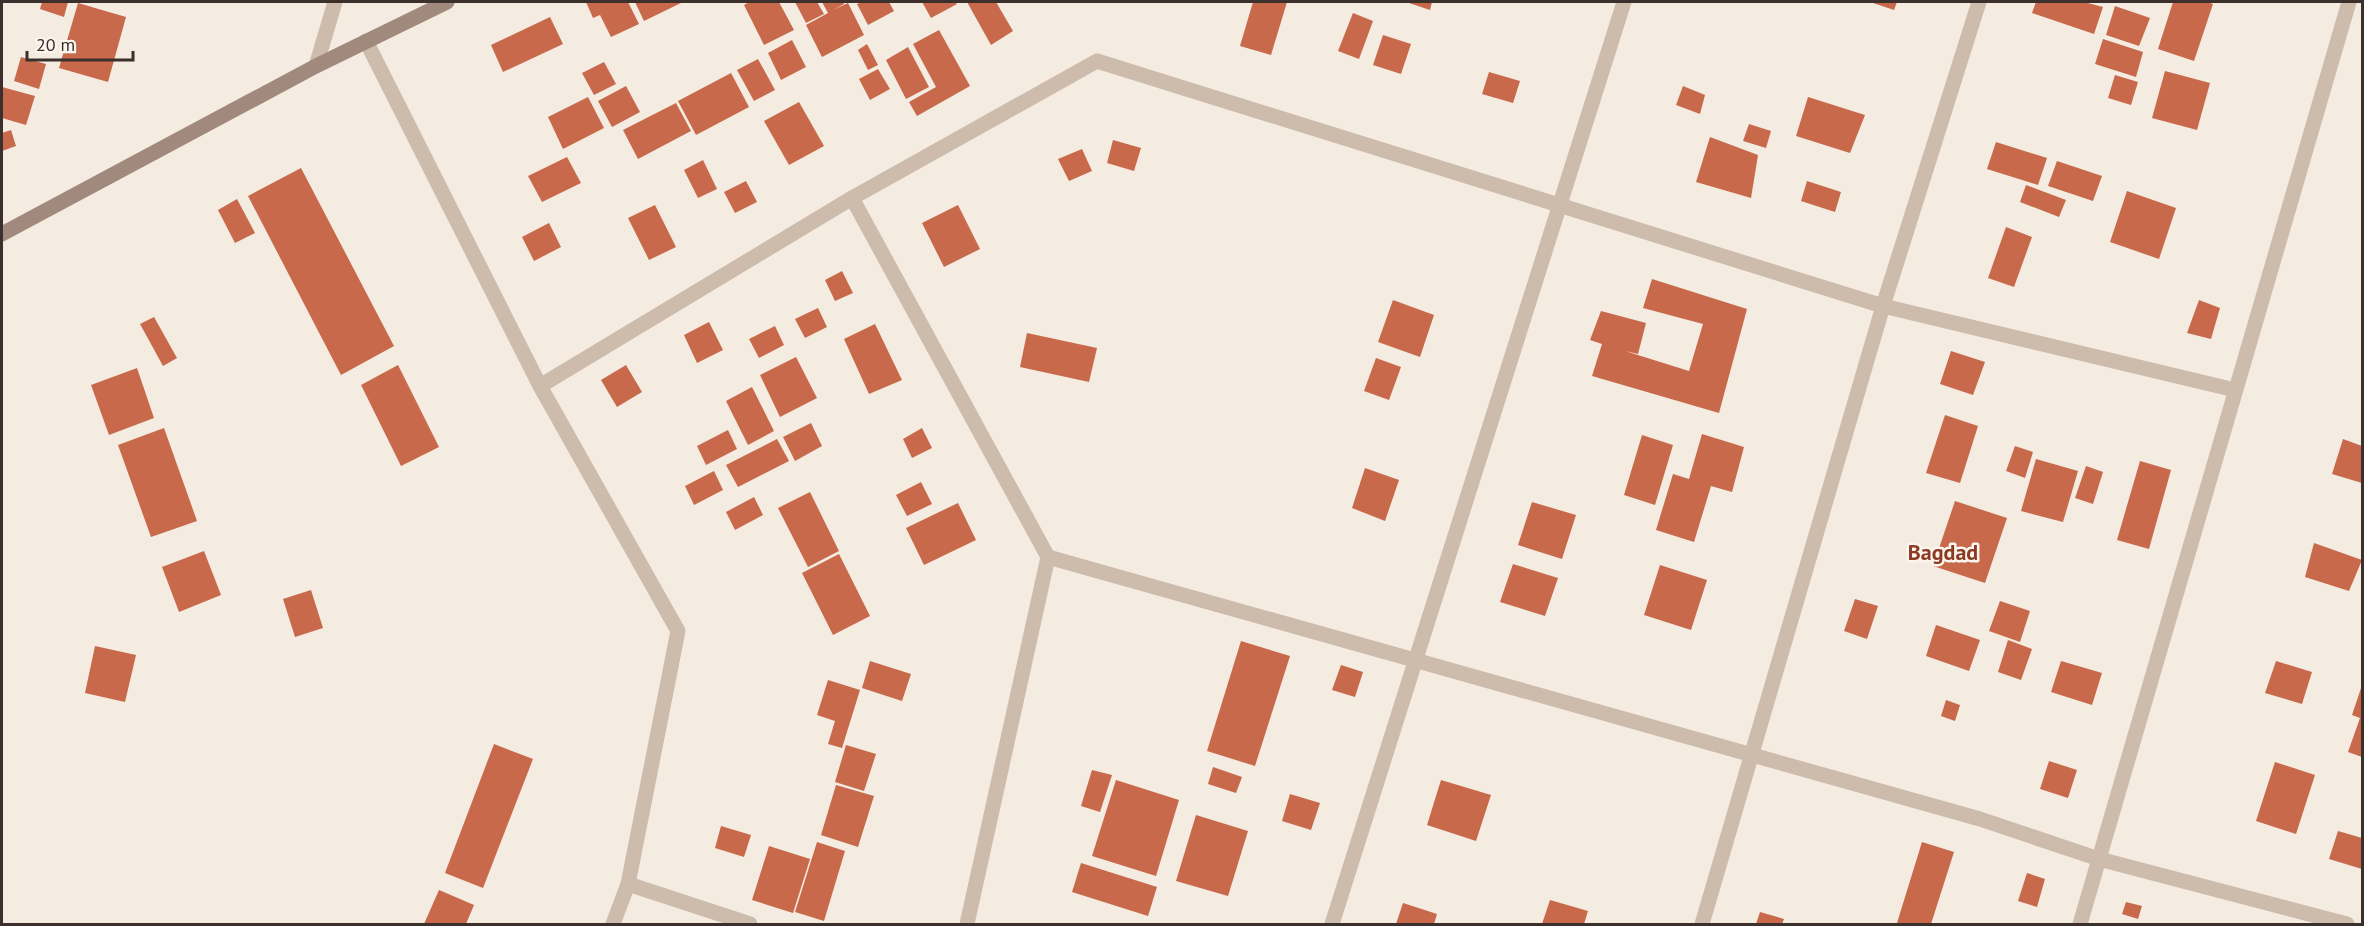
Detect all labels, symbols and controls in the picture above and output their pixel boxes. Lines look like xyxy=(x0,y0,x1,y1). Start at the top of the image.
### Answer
scale bar xyxy=(27,24,134,62)
text: 20 m xyxy=(36,33,75,56)
district label: Bagdad xyxy=(1908,538,1978,566)

